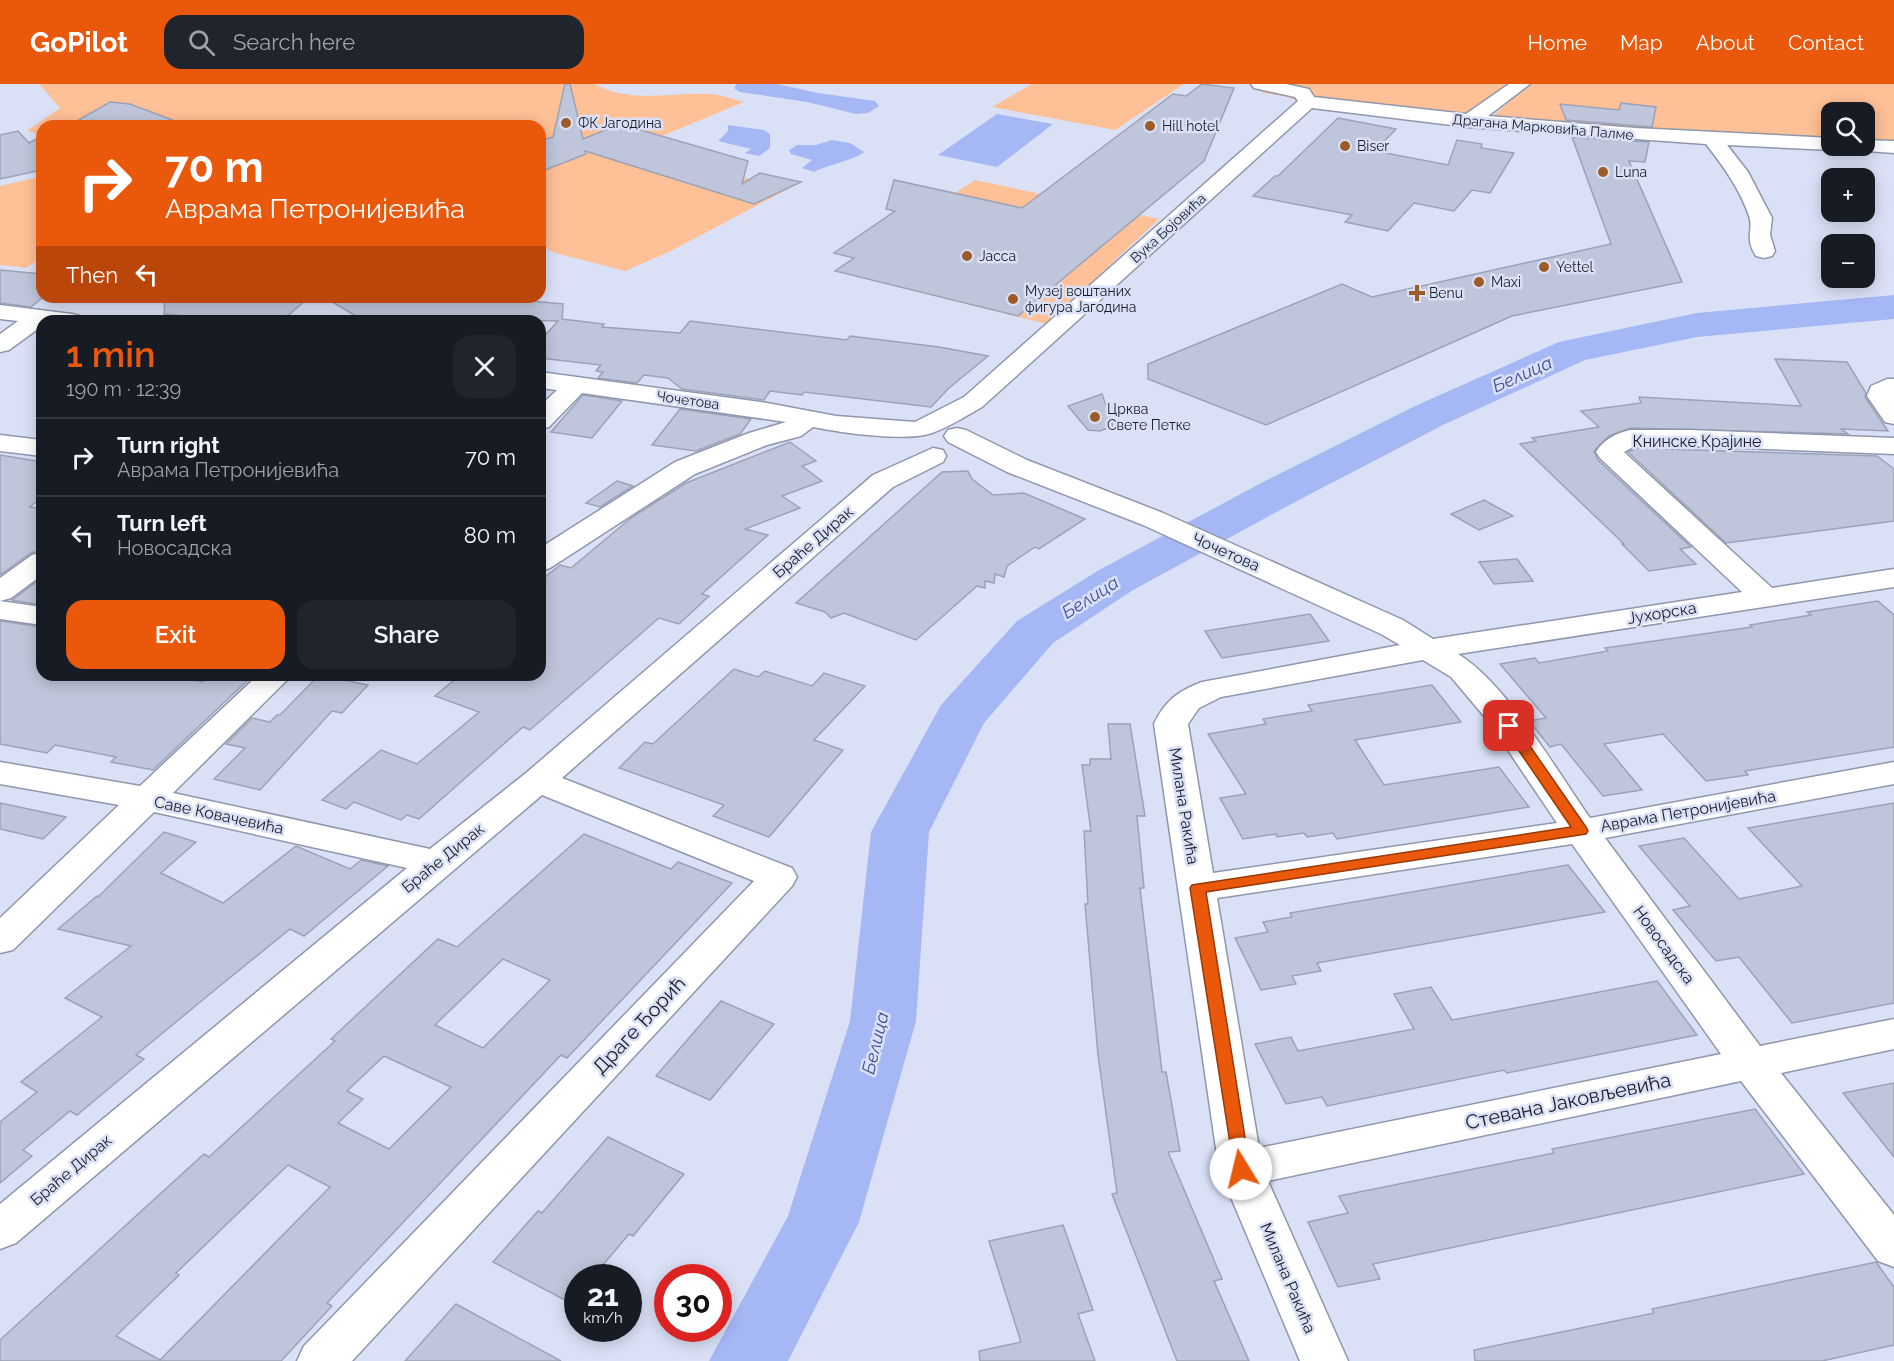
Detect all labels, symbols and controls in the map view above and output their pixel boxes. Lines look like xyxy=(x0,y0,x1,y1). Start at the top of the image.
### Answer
search box xyxy=(164,15,584,69)
text: GoPilot xyxy=(30,26,128,59)
icon: search xyxy=(185,26,218,59)
text: Search here xyxy=(233,29,355,55)
text: Home xyxy=(1528,30,1587,55)
text: Map xyxy=(1620,30,1663,55)
text: About xyxy=(1696,30,1755,55)
text: Contact xyxy=(1788,30,1864,55)
map controls xyxy=(1821,102,1875,288)
button: search xyxy=(1821,102,1875,156)
street label: Драгана Марковића Палме xyxy=(1452,111,1634,143)
place label: ФК Јагодина xyxy=(578,115,662,131)
marker: ФК Јагодина xyxy=(559,116,573,130)
place label: Hill hotel xyxy=(1162,118,1219,134)
marker: Hill hotel xyxy=(1143,119,1157,133)
place label: Biser xyxy=(1357,138,1389,154)
marker: Biser xyxy=(1338,139,1352,153)
text: 70 m xyxy=(165,143,264,192)
icon: right xyxy=(66,144,144,222)
place label: Luna xyxy=(1615,164,1647,180)
marker: Luna xyxy=(1596,165,1610,179)
button: + xyxy=(1821,168,1875,222)
street label: Вука Бојовића xyxy=(1127,190,1209,266)
text: Аврама Петронијевића xyxy=(165,193,465,224)
button: − xyxy=(1821,234,1875,288)
place label: Јасса xyxy=(979,248,1016,264)
marker: Јасса xyxy=(960,249,974,263)
icon: left xyxy=(130,258,163,291)
place label: Yettel xyxy=(1556,259,1593,275)
marker: Yettel xyxy=(1537,260,1551,274)
text: Then xyxy=(66,262,118,288)
place label: Maxi xyxy=(1491,274,1521,290)
marker: Maxi xyxy=(1472,275,1486,289)
place label: Музеј воштаних фигура Јагодина xyxy=(1025,283,1136,315)
place label: Benu xyxy=(1429,285,1463,301)
marker: Benu xyxy=(1410,286,1424,300)
marker: Музеј воштаних фигура Јагодина xyxy=(1006,292,1020,306)
text: 1 min xyxy=(66,333,155,375)
button: close xyxy=(453,335,516,398)
water label: Белица xyxy=(1489,351,1555,396)
text: 190 m · 12:39 xyxy=(66,377,181,401)
street label: Чочетова xyxy=(656,388,720,412)
place label: Црква Свете Петке xyxy=(1107,401,1191,433)
marker: Црква Свете Петке xyxy=(1088,410,1102,424)
text: Turn right xyxy=(117,432,220,458)
street label: Книнске Крајине xyxy=(1632,432,1762,451)
icon: right xyxy=(66,441,99,474)
text: 70 m xyxy=(465,444,516,470)
text: Аврама Петронијевића xyxy=(117,458,339,482)
street label: Браће Дирак xyxy=(769,502,857,582)
text: Turn left xyxy=(117,510,207,536)
icon: left xyxy=(66,519,99,552)
text: 80 m xyxy=(464,522,516,548)
street label: Чочетова xyxy=(1189,529,1263,575)
text: Новосадска xyxy=(117,536,232,560)
water label: Белица xyxy=(1058,571,1123,623)
street label: Јухорска xyxy=(1626,598,1698,628)
button: Exit xyxy=(66,600,285,669)
button: Share xyxy=(297,600,516,669)
pin xyxy=(1483,700,1534,751)
icon: arrive xyxy=(1492,709,1525,742)
street label: Милана Ракића xyxy=(1165,746,1203,866)
street label: Аврама Петронијевића xyxy=(1599,786,1777,836)
street label: Саве Ковачевића xyxy=(152,792,286,838)
street label: Браће Дирак xyxy=(398,819,488,897)
street label: Новосадска xyxy=(1629,902,1699,988)
street label: Драге Ђорић xyxy=(588,971,690,1079)
water label: Белица xyxy=(857,1010,893,1076)
street label: Стевана Јаковљевића xyxy=(1463,1067,1673,1135)
street label: Браће Дирак xyxy=(26,1130,116,1210)
position arrow xyxy=(1209,1137,1273,1201)
street label: Милана Ракића xyxy=(1256,1220,1320,1336)
speed limit sign: 30 xyxy=(654,1264,732,1342)
text: 21 xyxy=(587,1278,619,1313)
text: km/h xyxy=(583,1309,623,1327)

